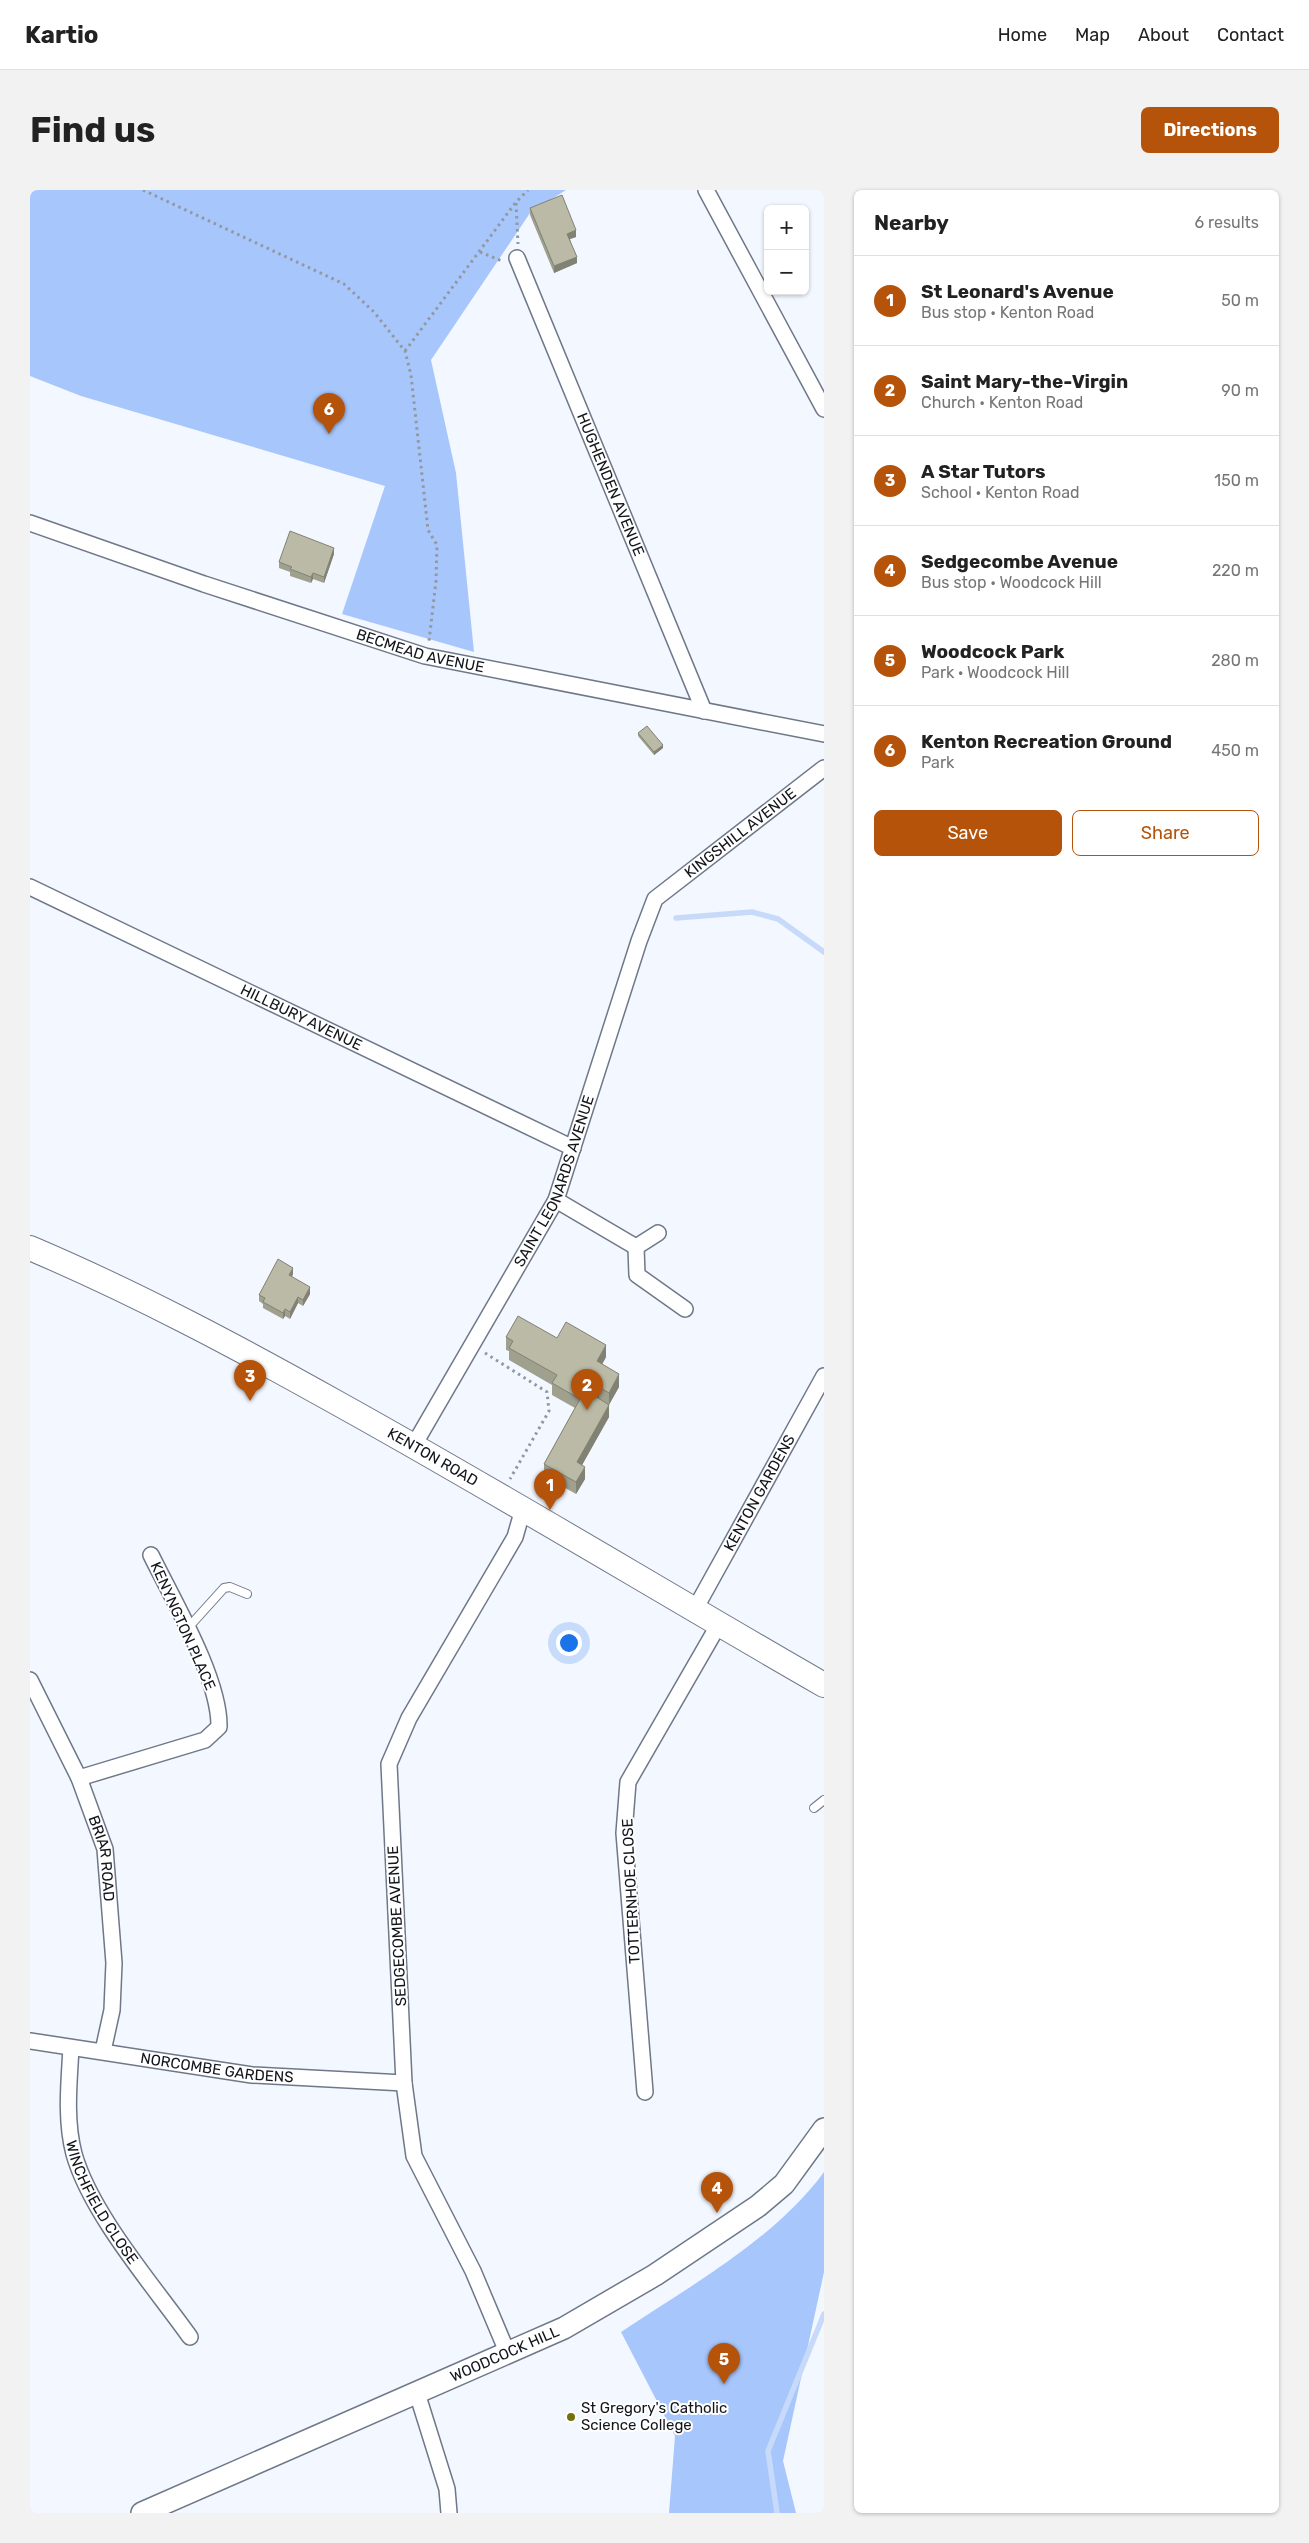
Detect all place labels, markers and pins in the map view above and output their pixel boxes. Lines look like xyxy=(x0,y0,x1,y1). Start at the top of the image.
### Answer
pin: 6 xyxy=(313,393,345,434)
pin: 3 xyxy=(234,1360,266,1401)
pin: 2 xyxy=(571,1369,603,1410)
pin: 1 xyxy=(534,1469,566,1510)
pin: 4 xyxy=(701,2172,733,2213)
pin: 5 xyxy=(708,2343,740,2384)
place label: St Gregory's Catholic Science College xyxy=(581,2399,727,2434)
marker: St Gregory's Catholic Science College xyxy=(565,2411,577,2423)

